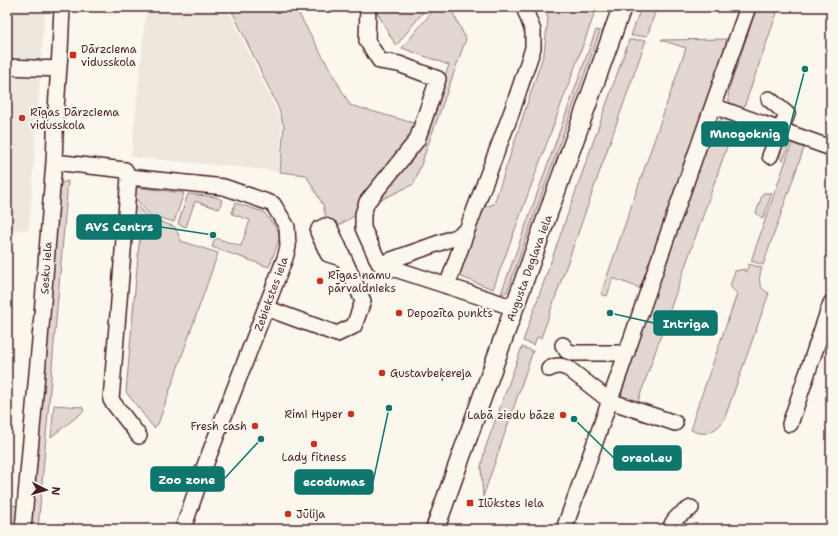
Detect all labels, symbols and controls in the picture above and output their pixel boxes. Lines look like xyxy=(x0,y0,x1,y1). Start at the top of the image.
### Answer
place label: Dārzciema vidusskola xyxy=(81,42,137,70)
marker: Dārzciema vidusskola xyxy=(68,50,78,60)
place label: Rīgas Dārzciema vidusskola xyxy=(30,105,119,133)
marker: Rīgas Dārzciema vidusskola xyxy=(17,113,27,123)
callout: Mnogoknig xyxy=(702,122,788,146)
text: Mnogoknig xyxy=(710,126,781,142)
street label: Augusta Deglava iela xyxy=(503,213,556,324)
callout: AVS Centrs xyxy=(77,215,161,239)
text: AVS Centrs xyxy=(85,219,153,235)
street label: Sesku iela xyxy=(37,241,56,295)
street label: Zebiekstes iela xyxy=(251,255,292,333)
place label: Rīgas namu pārvaldnieks xyxy=(328,268,396,296)
marker: Rīgas namu pārvaldnieks xyxy=(315,276,325,286)
place label: Depozīta punkts xyxy=(407,306,493,321)
marker: Depozīta punkts xyxy=(394,308,404,318)
callout: Intriga xyxy=(654,311,717,335)
text: Intriga xyxy=(663,316,710,332)
place label: Gustavbeķereja xyxy=(390,366,472,381)
marker: Gustavbeķereja xyxy=(377,368,387,378)
place label: Rimi Hyper xyxy=(284,407,343,422)
place label: Labā ziedu bāze xyxy=(467,408,555,423)
marker: Rimi Hyper xyxy=(346,409,356,419)
marker: Labā ziedu bāze xyxy=(558,410,568,420)
place label: Fresh cash xyxy=(190,419,247,434)
marker: Fresh cash xyxy=(250,421,260,431)
marker: Lady fitness xyxy=(309,439,319,449)
callout: oreol.eu xyxy=(614,446,681,470)
place label: Lady fitness xyxy=(282,450,346,465)
text: oreol.eu xyxy=(622,450,672,466)
callout: Zoo zone xyxy=(151,467,224,491)
north arrow xyxy=(26,470,66,510)
callout: ecodumas xyxy=(295,470,373,494)
text: Zoo zone xyxy=(158,472,216,488)
text: ecodumas xyxy=(303,474,365,490)
text: N xyxy=(48,486,63,496)
place label: Ilūkstes iela xyxy=(478,496,544,511)
marker: Ilūkstes iela xyxy=(465,498,475,508)
place label: Jūlija xyxy=(296,507,325,522)
marker: Jūlija xyxy=(283,509,293,519)

